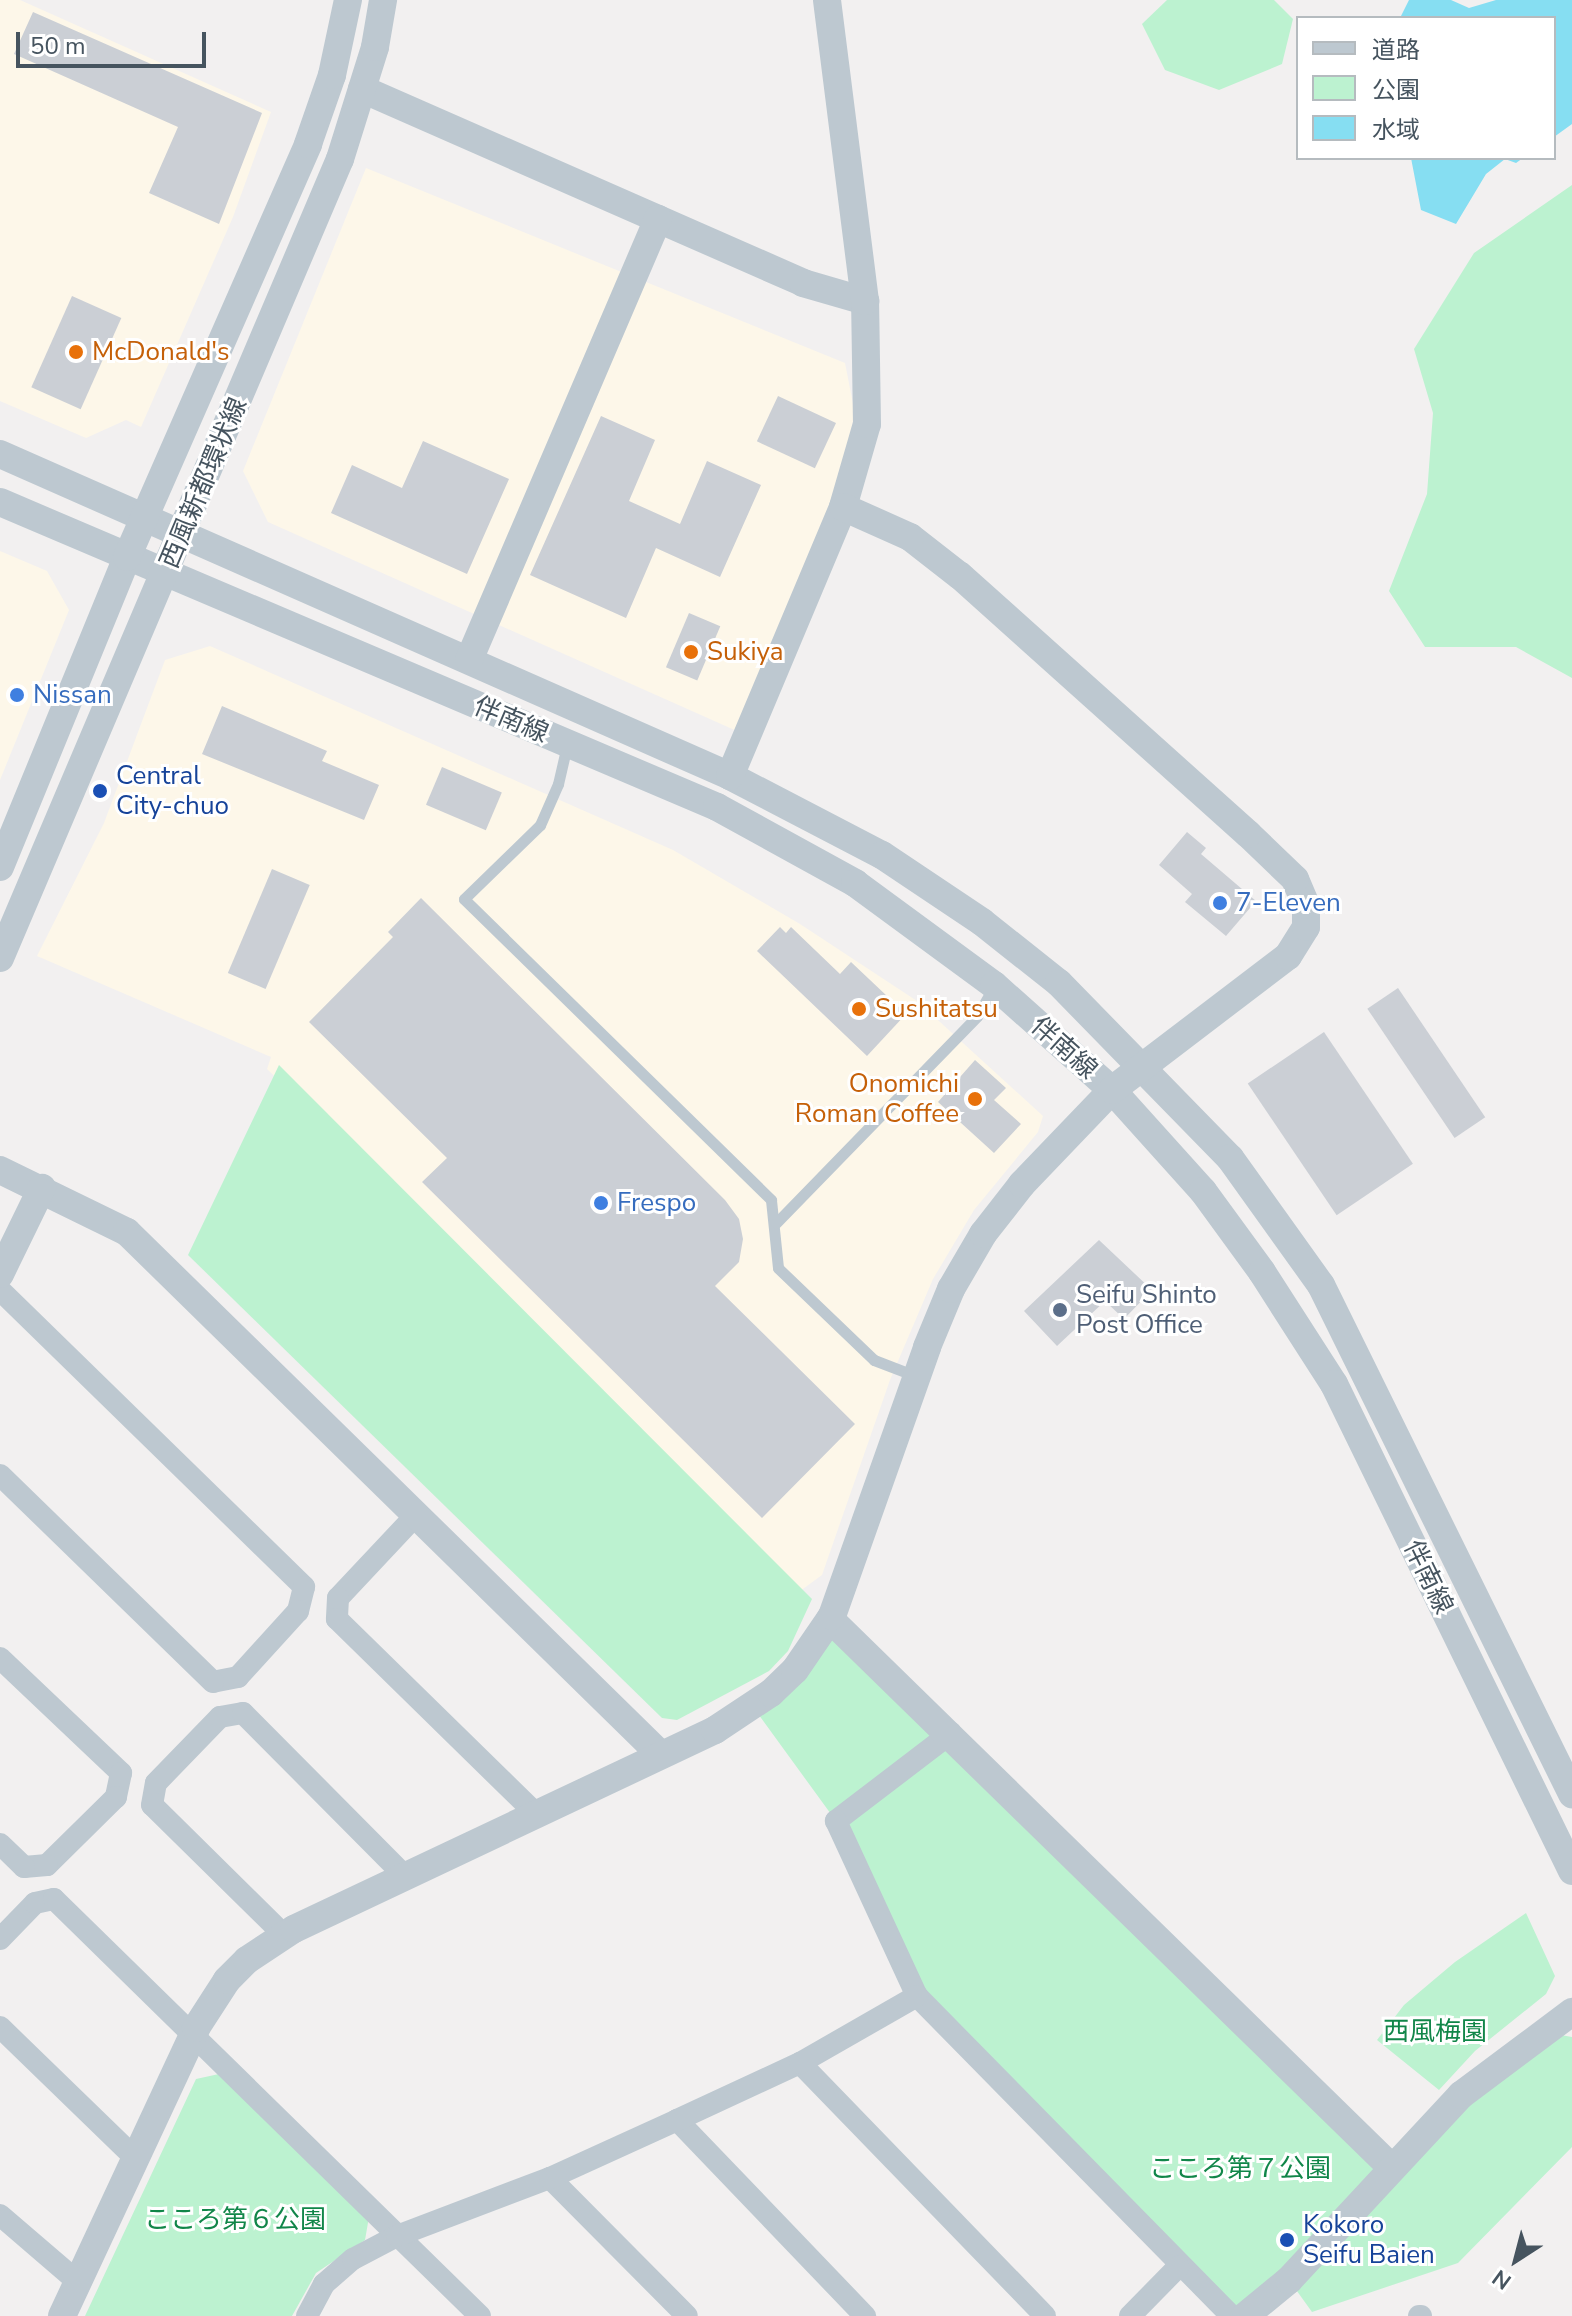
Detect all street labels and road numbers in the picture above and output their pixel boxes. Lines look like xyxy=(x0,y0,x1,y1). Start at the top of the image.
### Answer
street label: 西風新都環状線 xyxy=(154,393,254,573)
street label: 伴南線 xyxy=(469,690,553,750)
street label: 伴南線 xyxy=(1025,1010,1103,1086)
street label: 伴南線 xyxy=(1397,1535,1459,1619)

